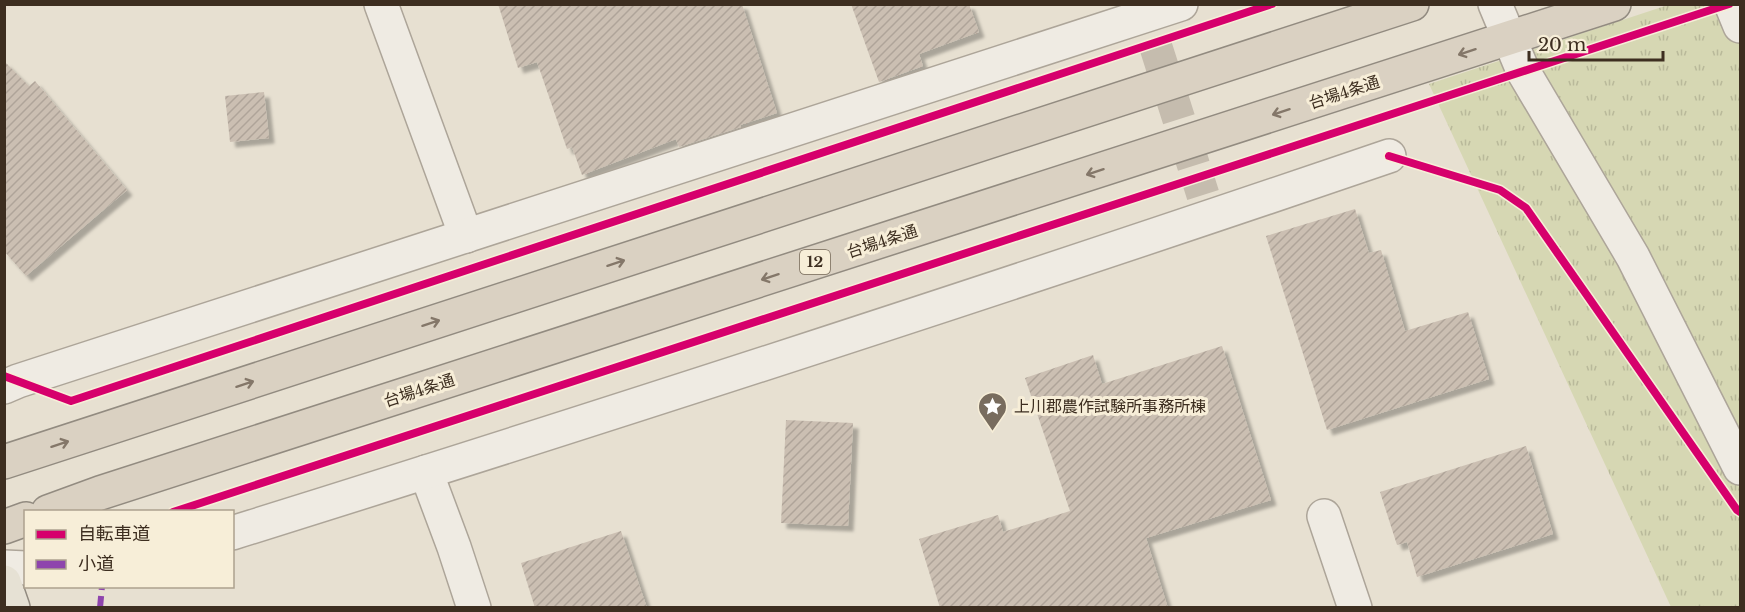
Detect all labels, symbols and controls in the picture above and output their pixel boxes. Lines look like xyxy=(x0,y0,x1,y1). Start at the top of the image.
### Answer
scale bar xyxy=(1529,24,1662,62)
text: 20 m xyxy=(1538,34,1586,56)
one-way arrow xyxy=(1458,47,1477,58)
street label: 台場4条通 xyxy=(1306,71,1382,113)
one-way arrow xyxy=(1272,107,1291,118)
one-way arrow xyxy=(1086,167,1105,178)
street label: 台場4条通 xyxy=(844,220,920,262)
road number: 12 xyxy=(800,250,830,274)
one-way arrow xyxy=(606,257,625,268)
one-way arrow xyxy=(761,272,780,283)
one-way arrow xyxy=(421,317,440,328)
street label: 台場4条通 xyxy=(381,369,457,411)
one-way arrow xyxy=(235,377,254,388)
place icon: 上川郡農作試験所事務所棟 xyxy=(977,390,1009,432)
place label: 上川郡農作試験所事務所棟 xyxy=(1014,396,1206,416)
one-way arrow xyxy=(50,438,69,449)
legend xyxy=(24,510,234,588)
text: 自転車道 xyxy=(78,523,150,545)
text: 小道 xyxy=(78,553,114,575)

